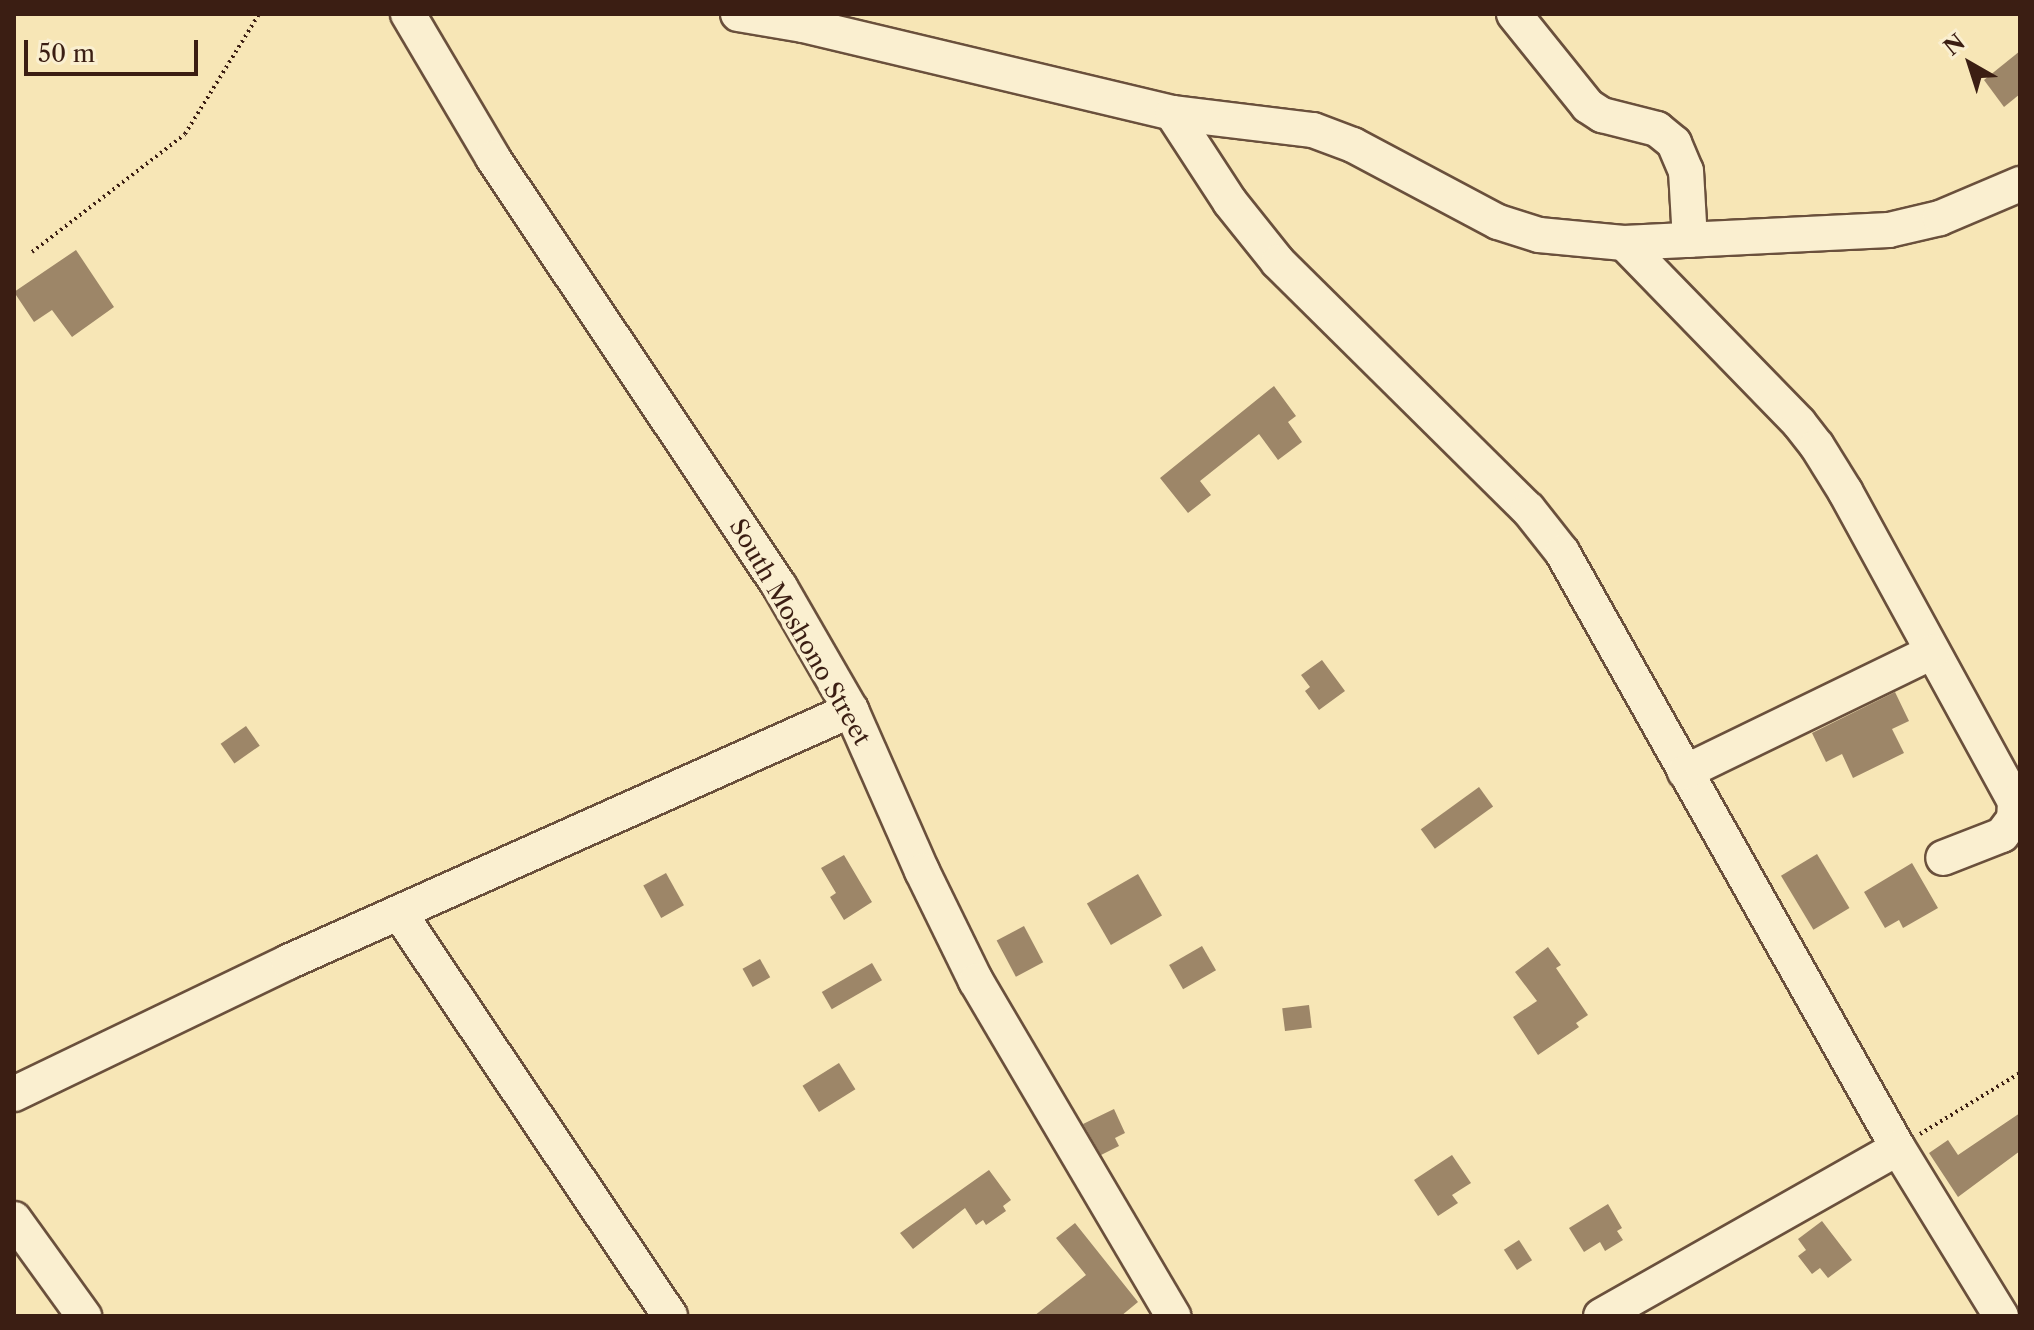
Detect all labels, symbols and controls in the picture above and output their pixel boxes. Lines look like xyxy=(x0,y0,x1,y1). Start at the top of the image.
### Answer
scale bar xyxy=(28,24,202,74)
north arrow xyxy=(1930,24,2010,104)
text: N xyxy=(1939,28,1971,61)
text: 50 m xyxy=(38,39,95,68)
street label: South Moshono Street xyxy=(723,514,877,750)

